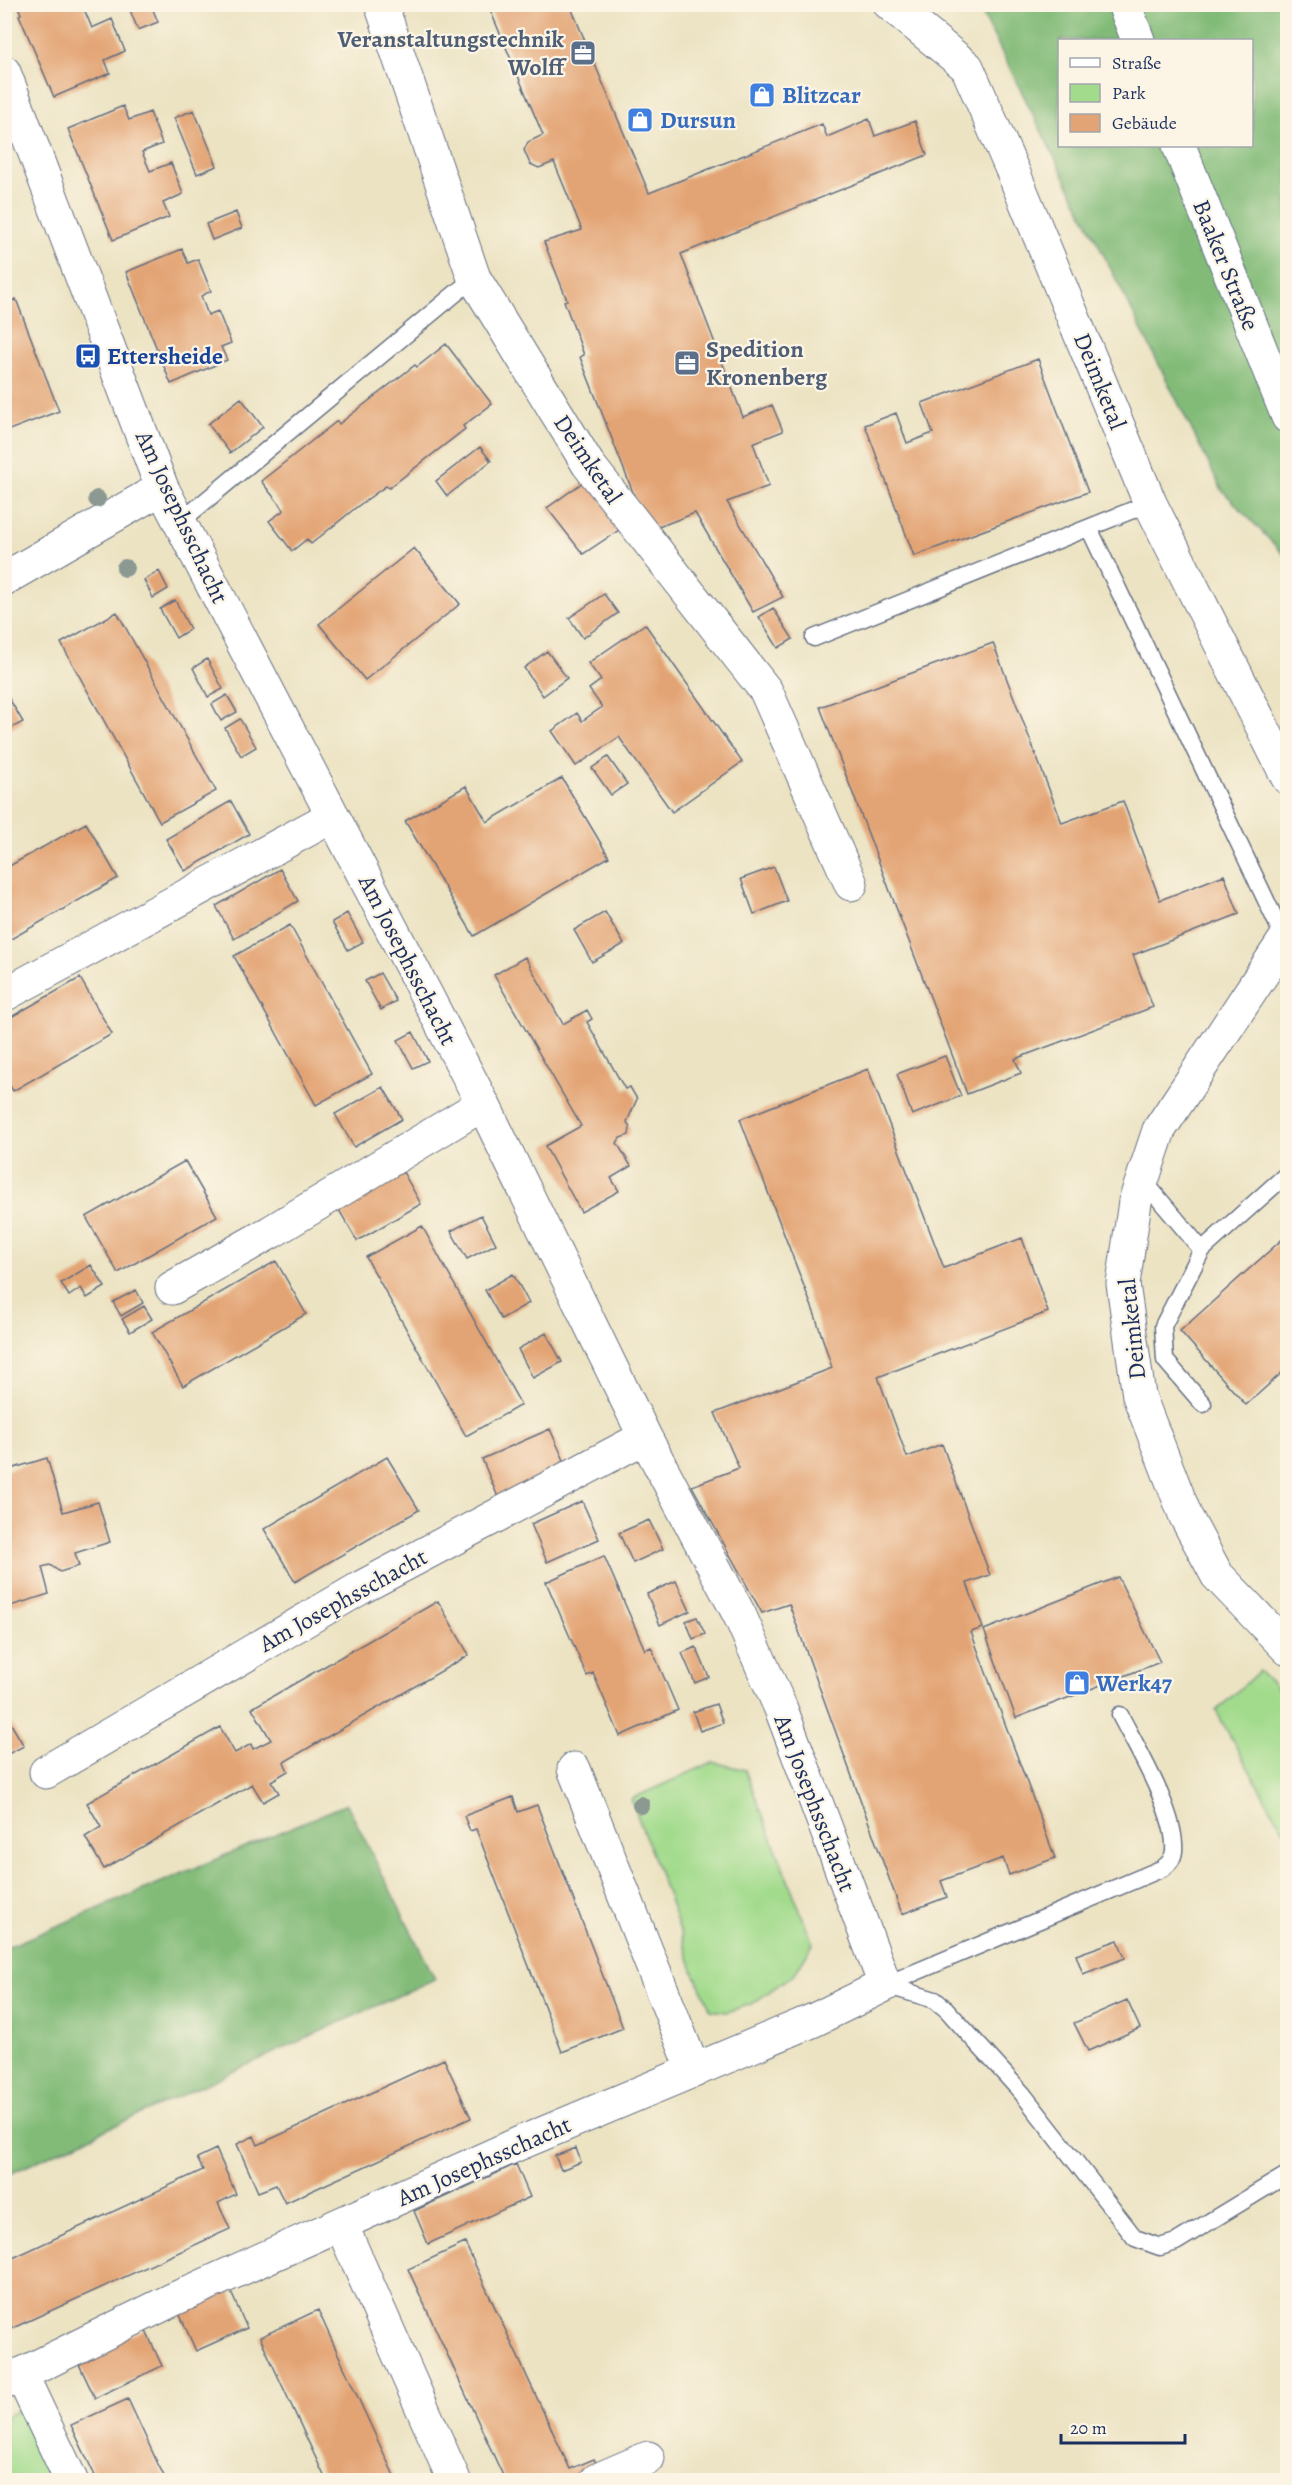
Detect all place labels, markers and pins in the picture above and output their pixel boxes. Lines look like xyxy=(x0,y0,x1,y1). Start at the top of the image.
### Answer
place label: Veranstaltungstechnik Wolff xyxy=(336,23,568,83)
office icon: Veranstaltungstechnik Wolff xyxy=(568,38,598,68)
place label: Blitzcar xyxy=(782,79,861,111)
shop icon: Blitzcar xyxy=(747,80,777,110)
place label: Dursun xyxy=(660,104,737,136)
shop icon: Dursun xyxy=(625,105,655,135)
place label: Spedition Kronenberg xyxy=(706,333,828,393)
place label: Ettersheide xyxy=(107,340,223,372)
bus stop icon: Ettersheide xyxy=(73,341,103,371)
office icon: Spedition Kronenberg xyxy=(672,348,702,378)
place label: Werk47 xyxy=(1095,1667,1173,1699)
shop icon: Werk47 xyxy=(1062,1668,1092,1698)

